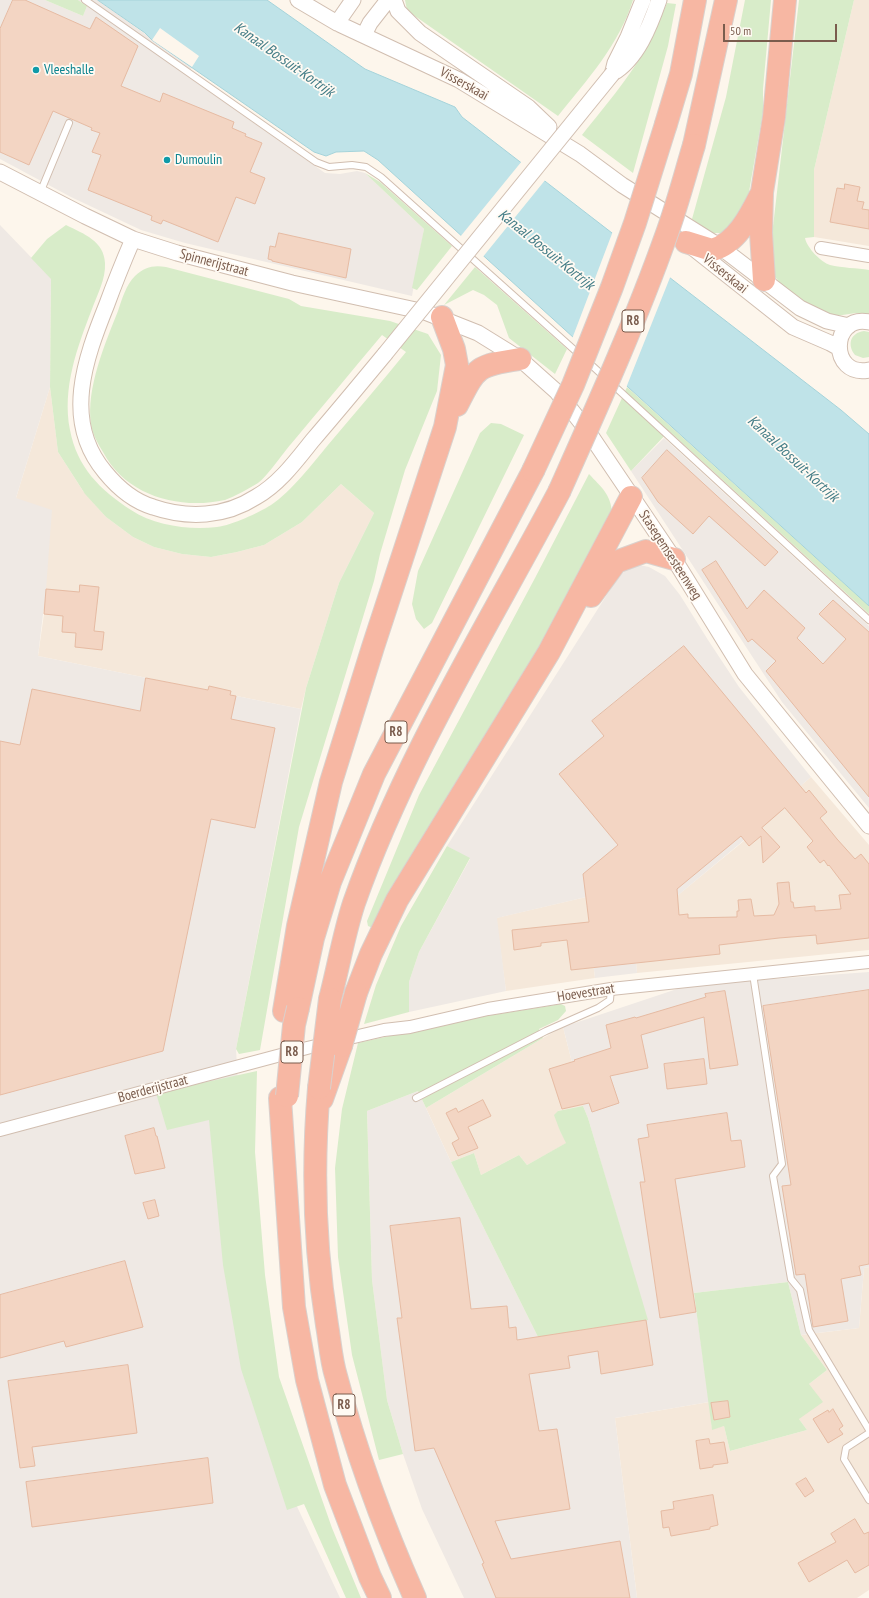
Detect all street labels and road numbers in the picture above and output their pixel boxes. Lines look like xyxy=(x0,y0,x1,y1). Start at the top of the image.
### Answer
street label: Visserskaai xyxy=(437,64,491,104)
street label: Spinnerijstraat xyxy=(178,246,250,280)
street label: Visserskaai xyxy=(699,251,751,297)
road number: R8 xyxy=(622,310,644,332)
street label: Stasegemsesteenweg xyxy=(635,507,705,603)
road number: R8 xyxy=(385,721,407,743)
street label: Hoevestraat xyxy=(556,980,616,1006)
road number: R8 xyxy=(281,1041,303,1063)
street label: Boerderijstraat xyxy=(116,1072,190,1106)
road number: R8 xyxy=(333,1394,355,1416)

